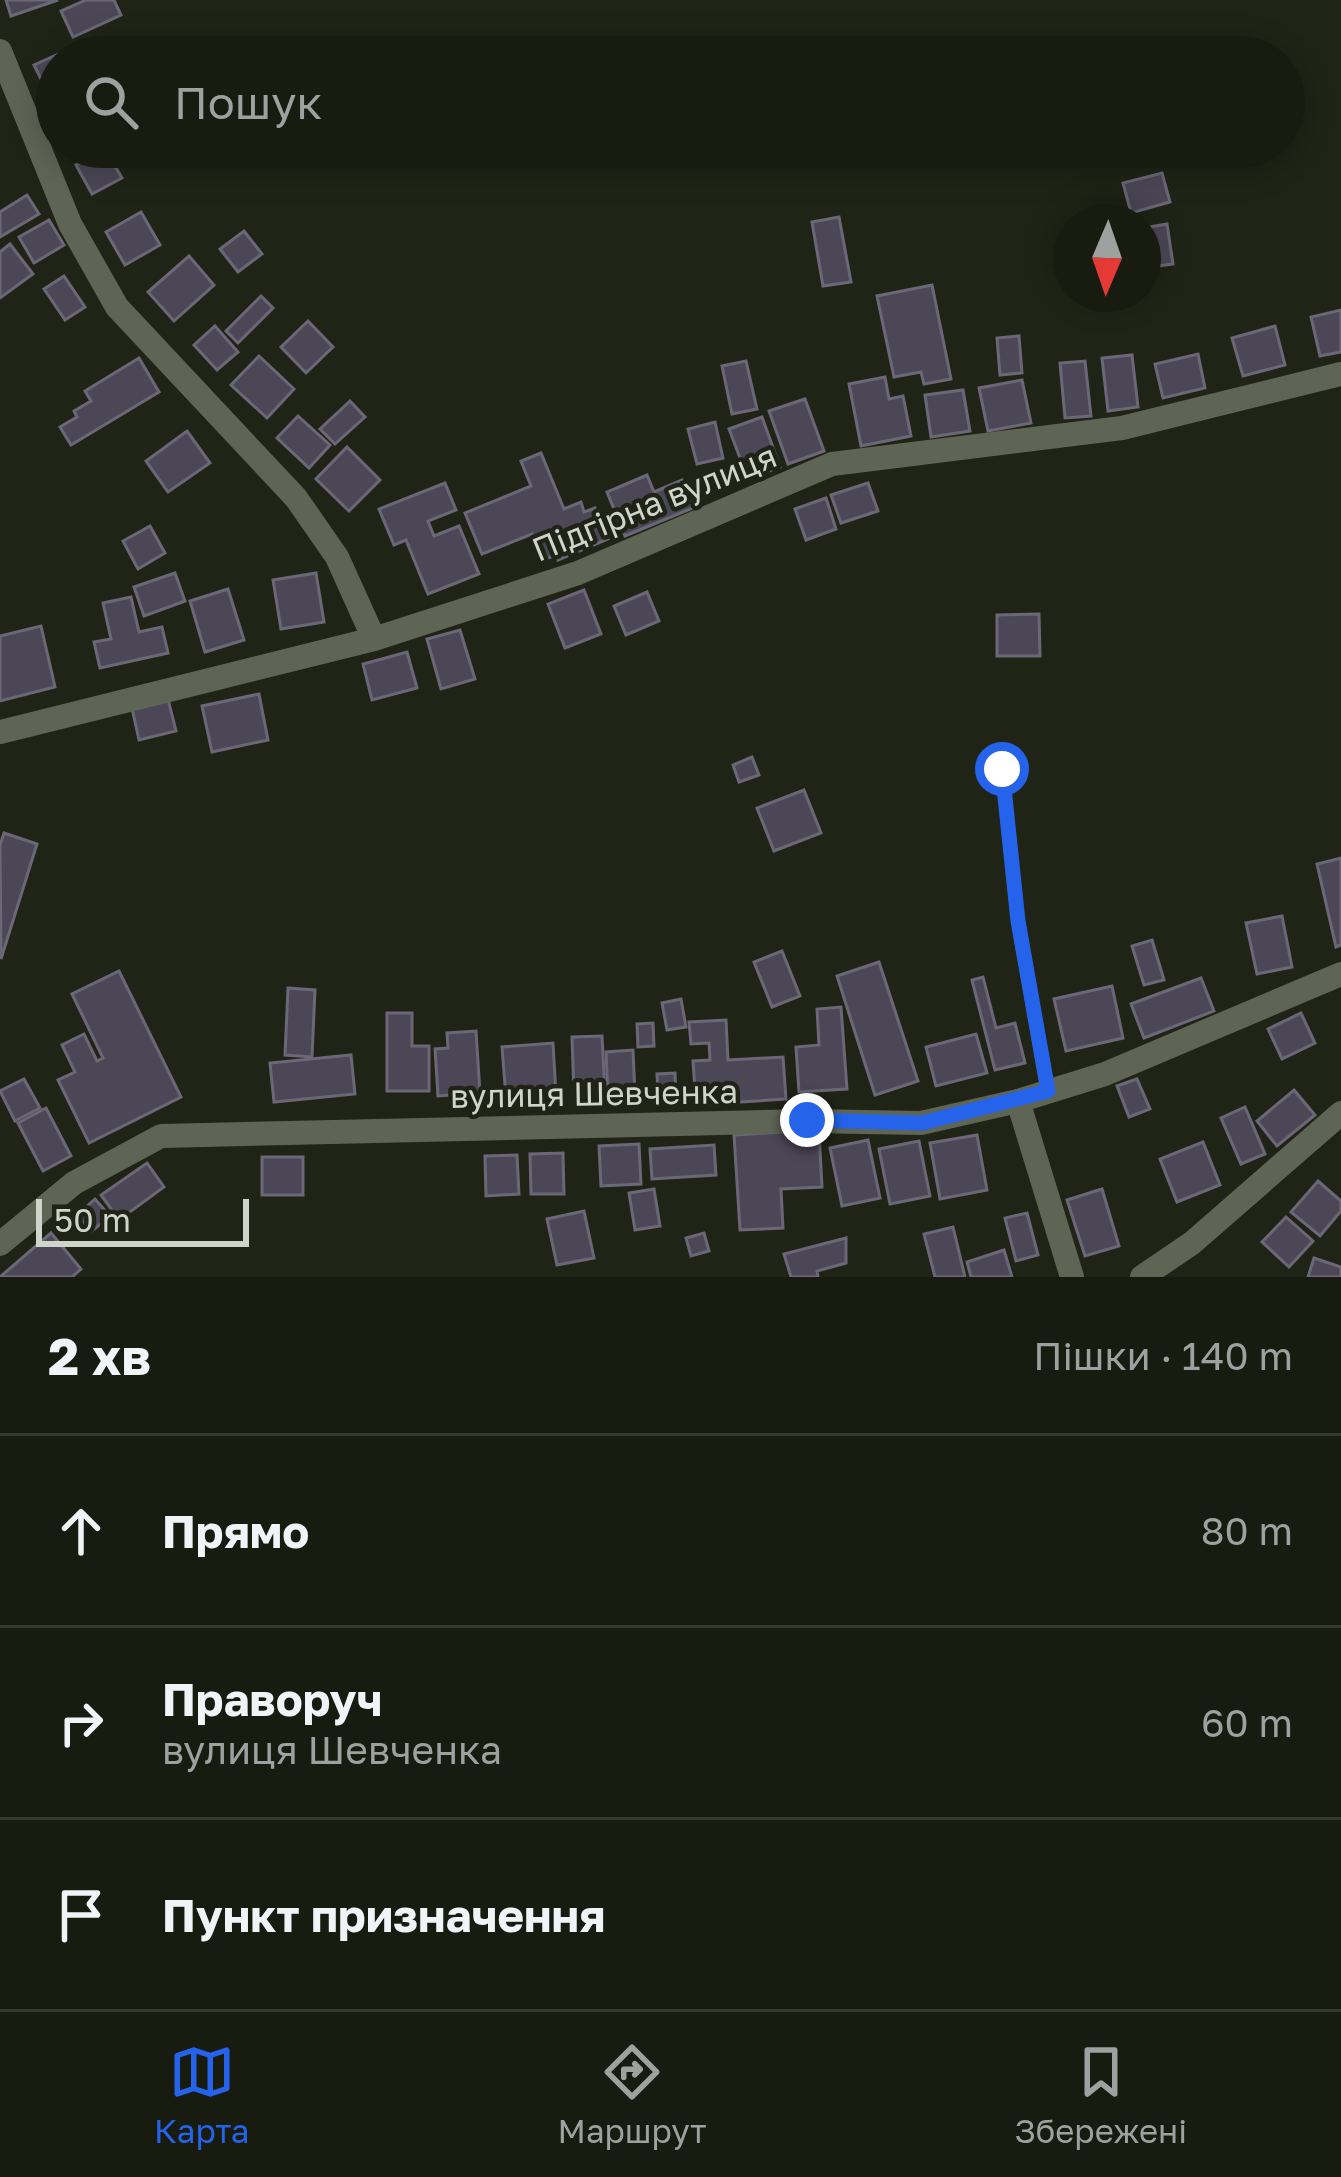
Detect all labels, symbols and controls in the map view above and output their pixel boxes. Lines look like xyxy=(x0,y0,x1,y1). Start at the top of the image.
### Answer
search box xyxy=(36,36,1305,168)
icon: search xyxy=(78,69,144,135)
text: Пошук xyxy=(174,75,322,129)
north arrow xyxy=(1053,204,1161,312)
street label: Підгірна вулиця xyxy=(526,435,782,569)
route start xyxy=(975,742,1029,796)
street label: вулиця Шевченка xyxy=(450,1071,738,1115)
route end xyxy=(780,1093,834,1147)
scale bar xyxy=(36,1193,249,1246)
text: 50 m xyxy=(54,1200,131,1239)
text: 2 хв xyxy=(48,1325,151,1386)
text: Пішки · 140 m xyxy=(1033,1332,1293,1379)
icon: ahead xyxy=(48,1498,114,1564)
text: Прямо xyxy=(162,1504,309,1558)
text: 80 m xyxy=(1201,1507,1293,1554)
text: Праворуч xyxy=(162,1672,383,1726)
icon: right xyxy=(48,1690,114,1756)
text: 60 m xyxy=(1201,1699,1293,1746)
text: вулиця Шевченка xyxy=(162,1726,502,1773)
icon: arrive xyxy=(48,1882,114,1948)
text: Пункт призначення xyxy=(162,1888,605,1942)
tab: Карта xyxy=(154,2039,250,2150)
tab: Маршрут xyxy=(558,2039,707,2150)
tab: Збережені xyxy=(1014,2039,1187,2150)

